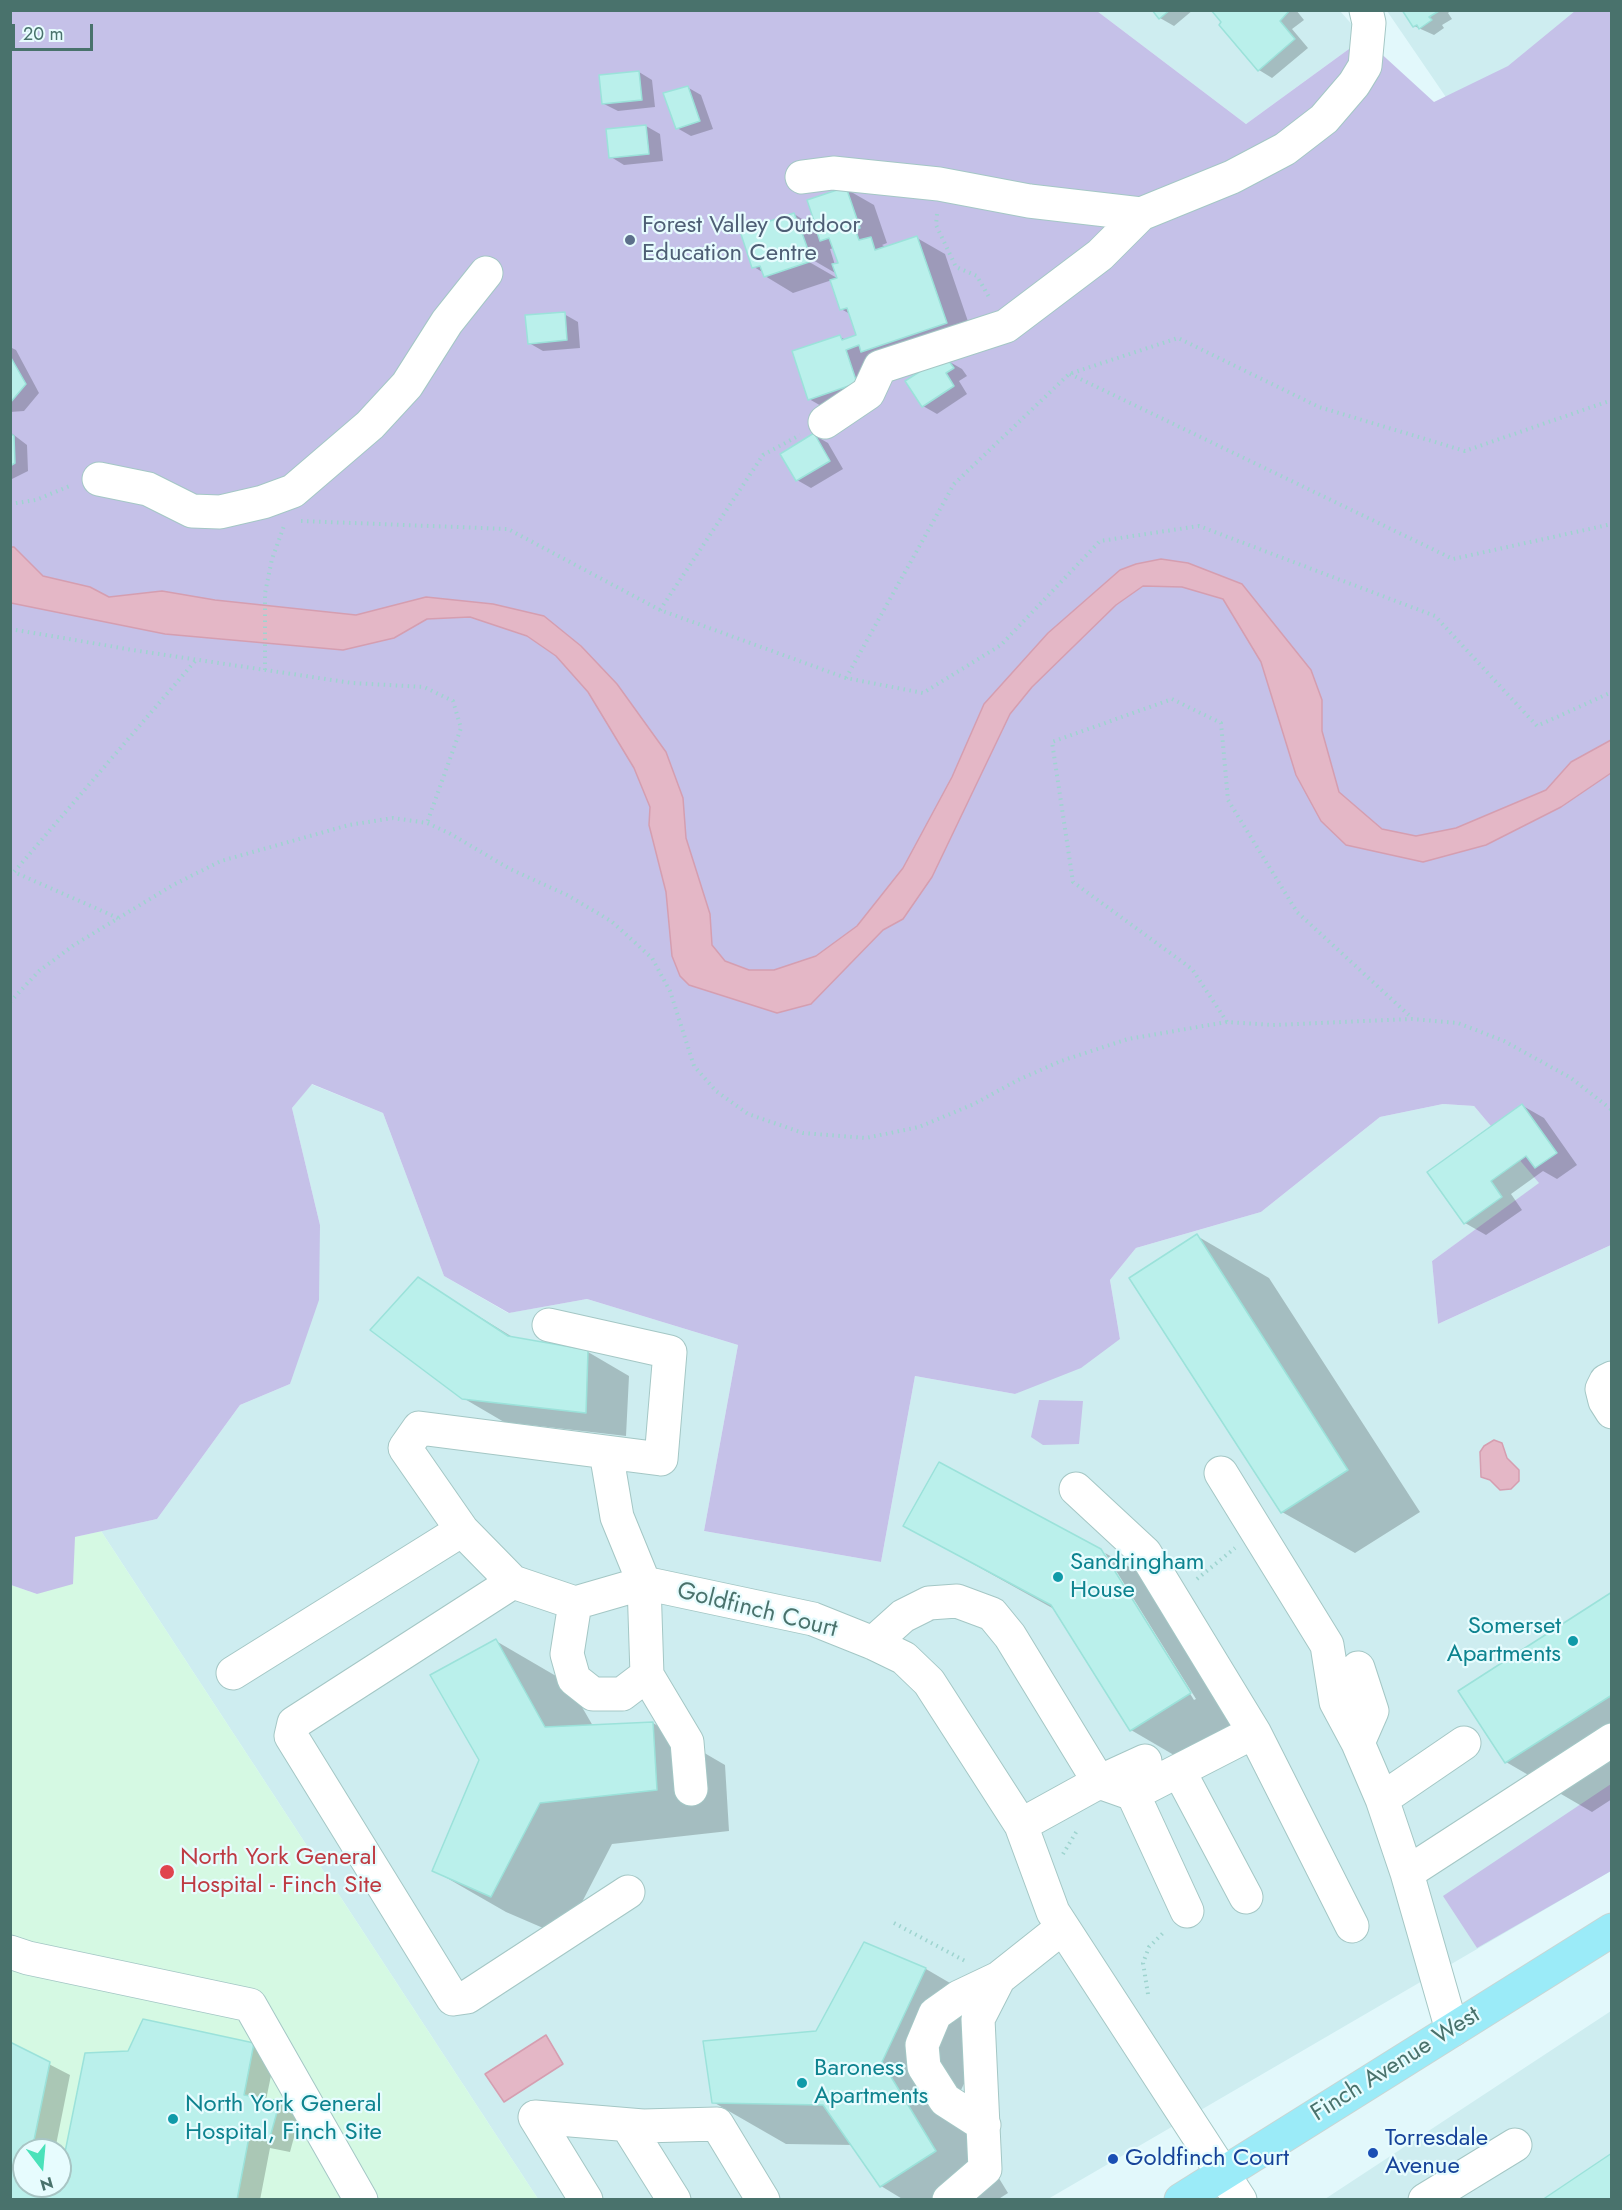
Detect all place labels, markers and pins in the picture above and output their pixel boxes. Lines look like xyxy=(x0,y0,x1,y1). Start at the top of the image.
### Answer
place label: Forest Valley Outdoor Education Centre xyxy=(642,212,860,268)
marker: Forest Valley Outdoor Education Centre xyxy=(623,233,637,247)
place label: Sandringham House xyxy=(1070,1549,1205,1605)
marker: Sandringham House xyxy=(1051,1570,1065,1584)
place label: Somerset Apartments xyxy=(1447,1613,1561,1669)
marker: Somerset Apartments xyxy=(1566,1634,1580,1648)
place label: North York General Hospital - Finch Site xyxy=(180,1844,382,1900)
marker: North York General Hospital - Finch Site xyxy=(158,1863,176,1881)
place label: Baroness Apartments xyxy=(814,2055,928,2111)
marker: Baroness Apartments xyxy=(795,2076,809,2090)
place label: North York General Hospital, Finch Site xyxy=(185,2091,382,2147)
marker: North York General Hospital, Finch Site xyxy=(166,2112,180,2126)
place label: Torresdale Avenue xyxy=(1385,2125,1488,2181)
place label: Goldfinch Court xyxy=(1125,2145,1289,2173)
marker: Torresdale Avenue xyxy=(1366,2146,1380,2160)
marker: Goldfinch Court xyxy=(1106,2152,1120,2166)

